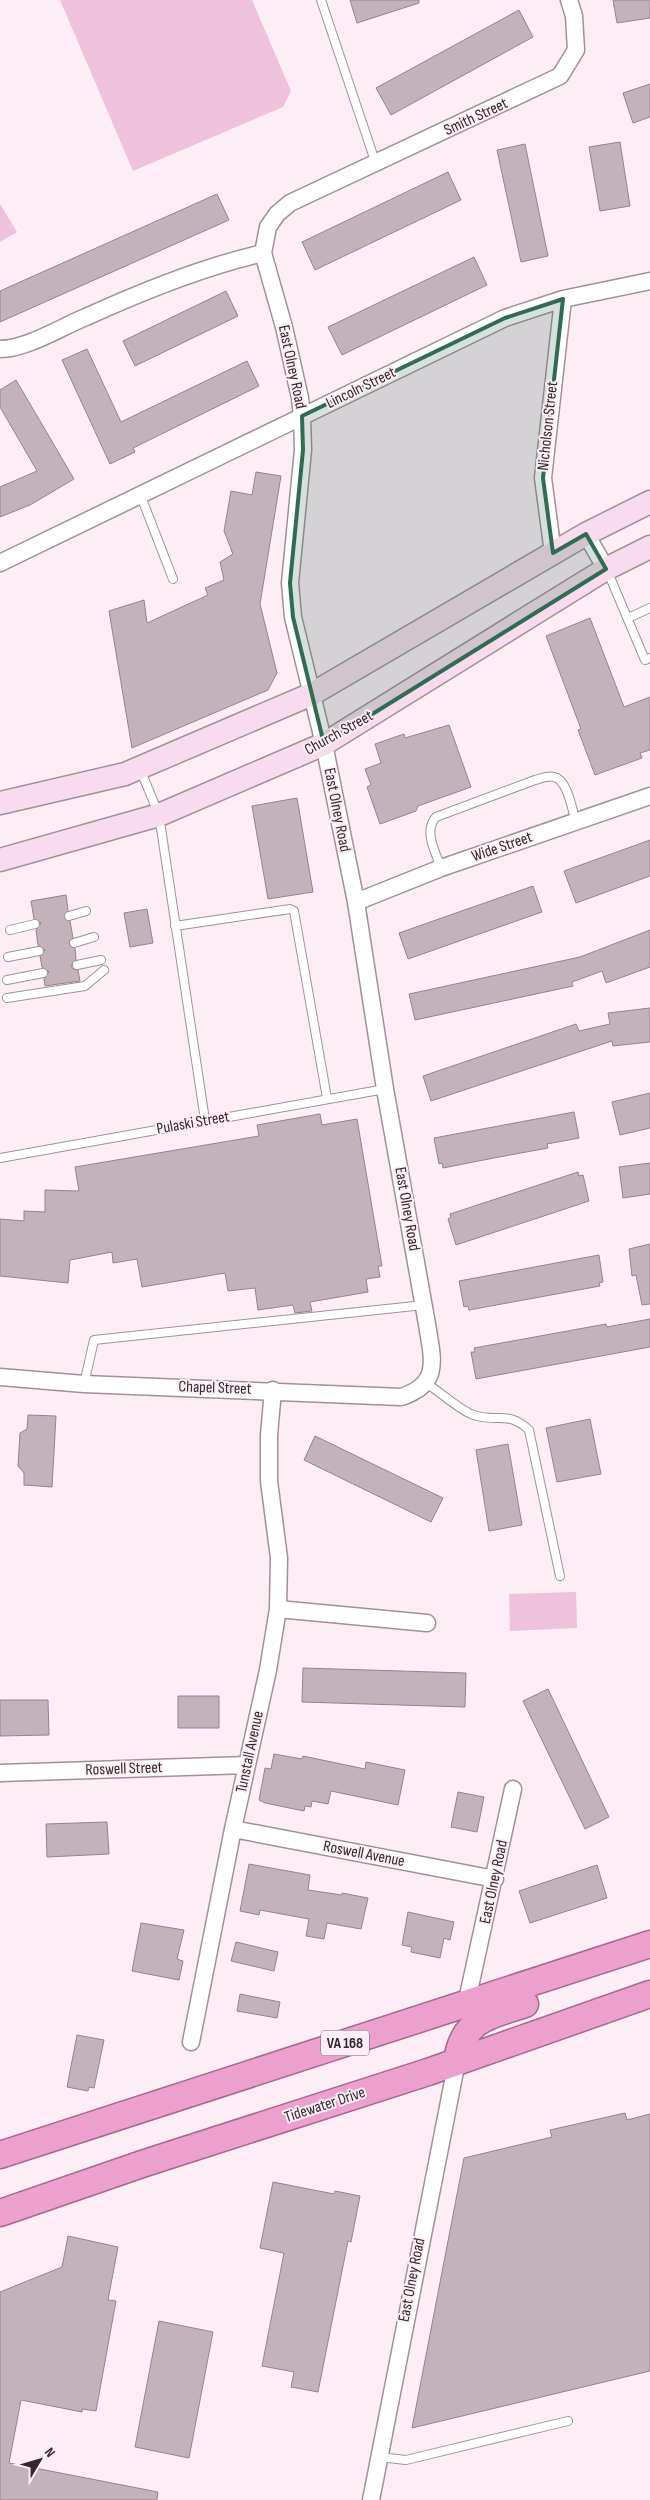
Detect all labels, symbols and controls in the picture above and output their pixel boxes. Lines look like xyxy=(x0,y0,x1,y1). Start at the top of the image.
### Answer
street label: Smith Street xyxy=(441,94,511,140)
street label: East Olney Road xyxy=(274,323,310,411)
street label: Lincoln Street xyxy=(323,363,399,413)
street label: Nicholson Street xyxy=(534,380,562,472)
street label: Church Street xyxy=(302,706,377,760)
street label: East Olney Road xyxy=(320,766,354,854)
street label: Wide Street xyxy=(469,828,535,866)
street label: Pulaski Street xyxy=(155,1107,231,1139)
street label: East Olney Road xyxy=(390,1165,424,1253)
street label: Chapel Street xyxy=(178,1377,252,1399)
street label: Tunstall Avenue xyxy=(232,1709,268,1795)
street label: Roswell Street xyxy=(85,1758,163,1780)
street label: Roswell Avenue xyxy=(322,1837,406,1871)
street label: East Olney Road xyxy=(476,1838,512,1926)
road number: VA 168 xyxy=(321,2030,369,2056)
street label: Tidewater Drive xyxy=(282,2083,368,2127)
street label: East Olney Road xyxy=(395,2236,429,2324)
north arrow xyxy=(15,2435,65,2485)
text: N xyxy=(41,2444,59,2460)

